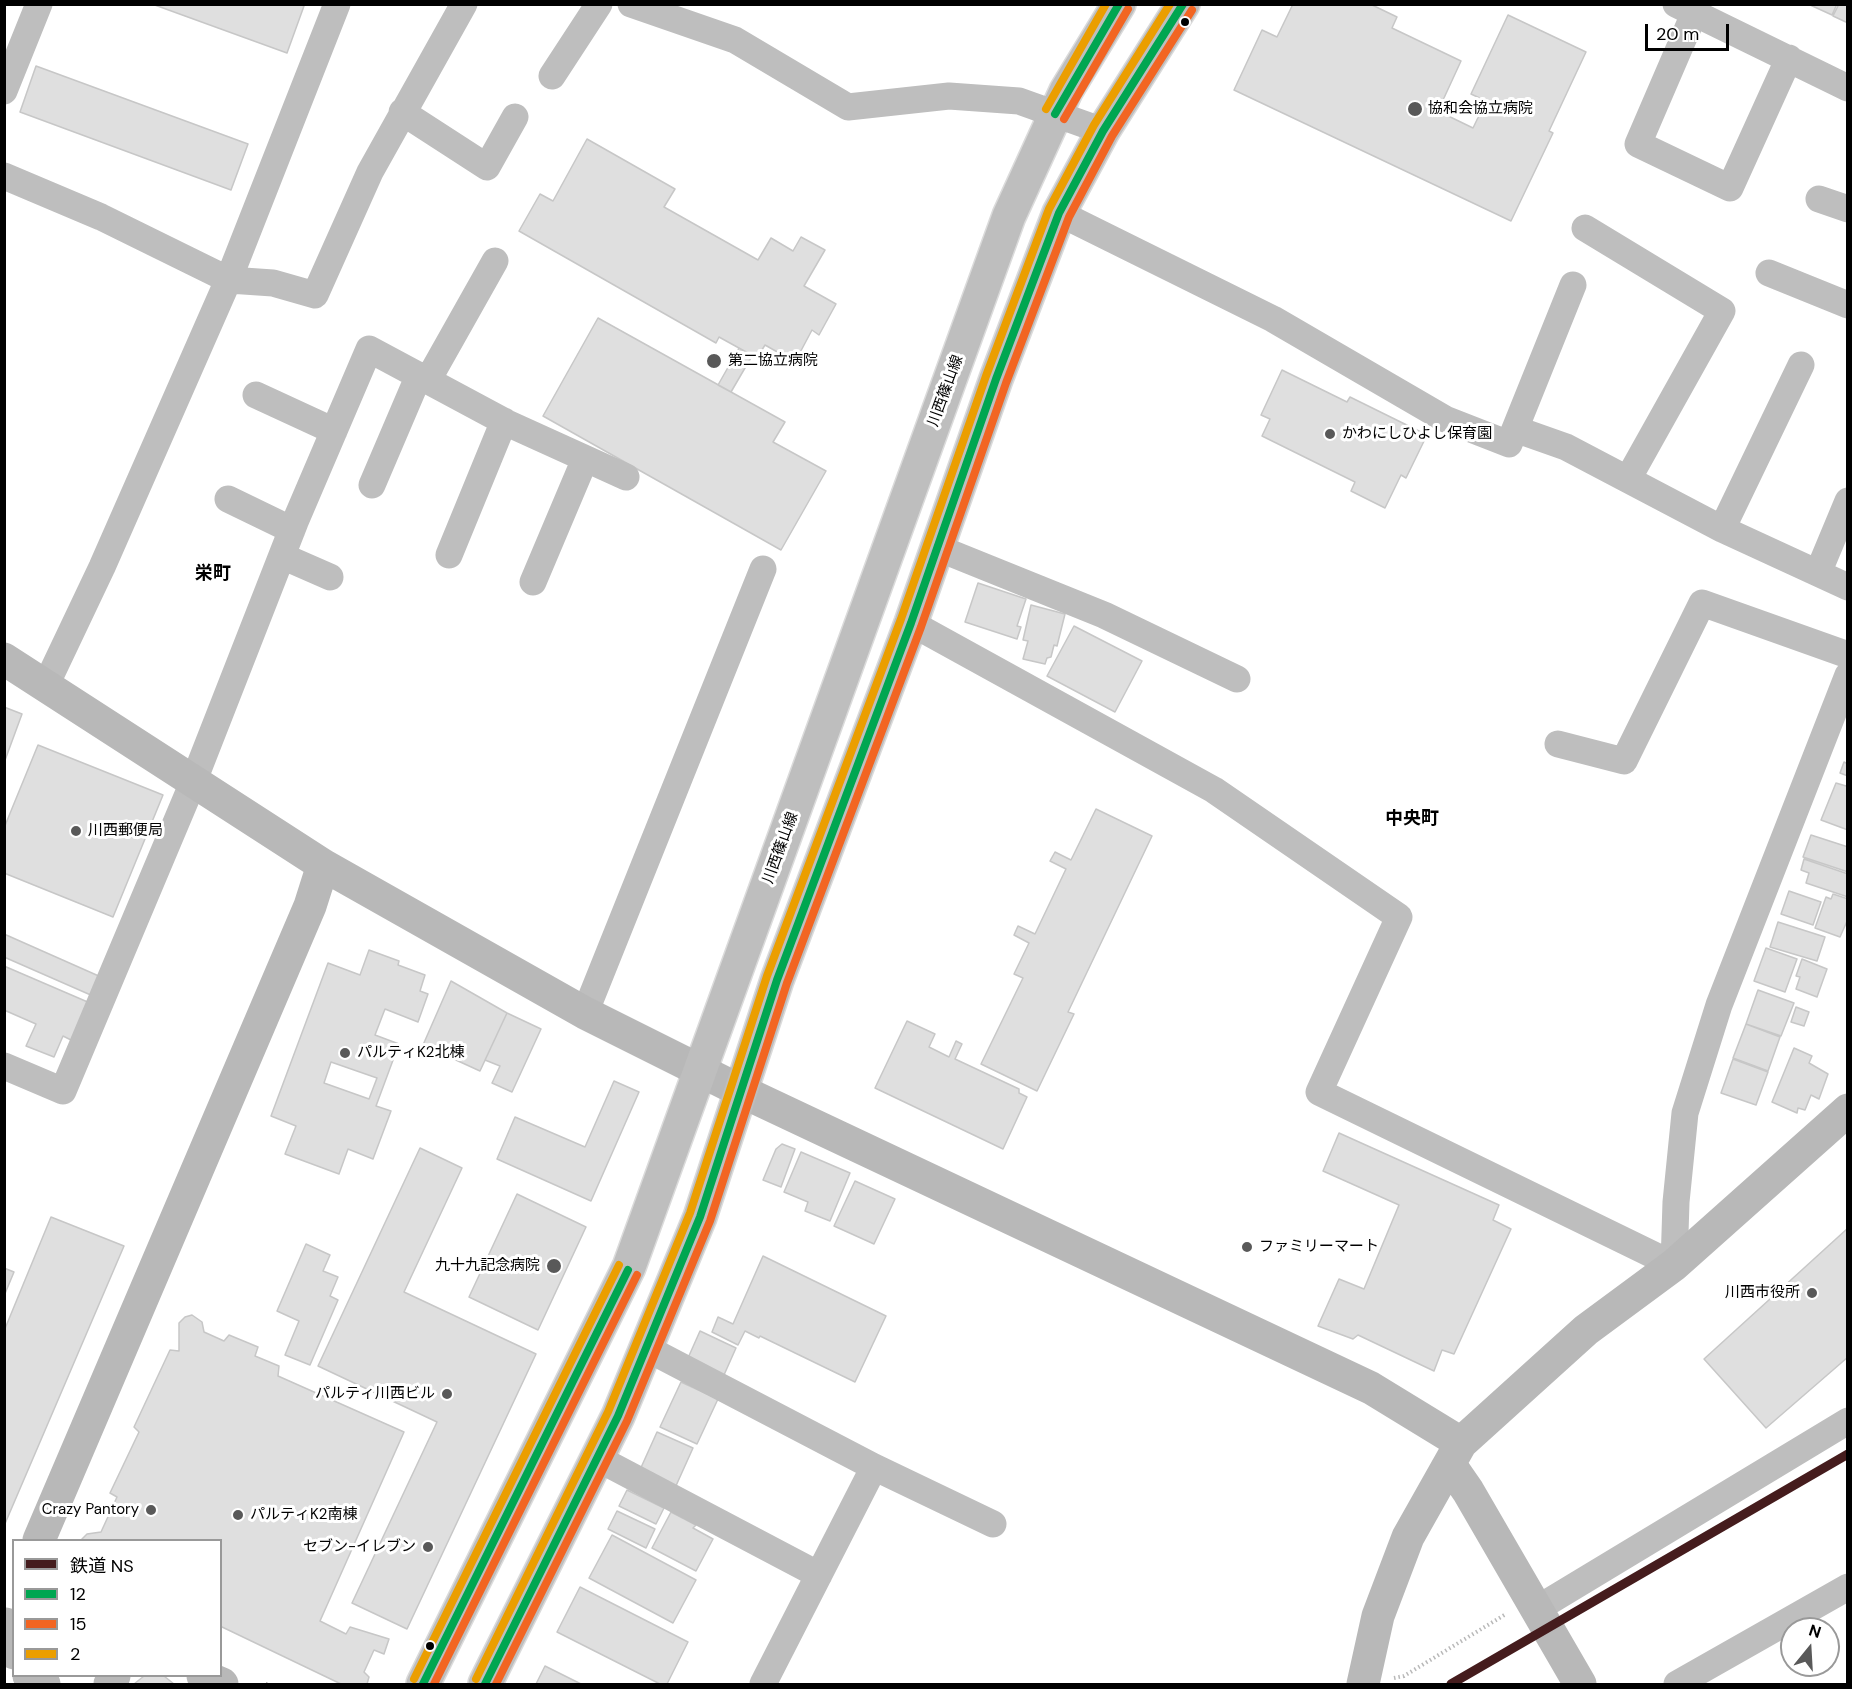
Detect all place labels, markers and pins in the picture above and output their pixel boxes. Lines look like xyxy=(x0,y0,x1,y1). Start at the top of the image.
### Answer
unlabelled marker xyxy=(1179,16,1191,28)
marker: 協和会協立病院 xyxy=(1406,100,1424,118)
place label: 協和会協立病院 xyxy=(1428,100,1533,118)
marker: 第二協立病院 xyxy=(705,352,723,370)
place label: 第二協立病院 xyxy=(728,352,818,370)
place label: かわにしひよし保育園 xyxy=(1342,425,1492,443)
marker: かわにしひよし保育園 xyxy=(1323,427,1337,441)
place label: 川西郵便局 xyxy=(88,822,163,840)
marker: 川西郵便局 xyxy=(69,824,83,838)
place label: パルティK2北棟 xyxy=(357,1044,464,1062)
marker: パルティK2北棟 xyxy=(338,1046,352,1060)
place label: ファミリーマート xyxy=(1259,1238,1379,1256)
marker: ファミリーマート xyxy=(1240,1240,1254,1254)
place label: 九十九記念病院 xyxy=(435,1257,540,1275)
marker: 九十九記念病院 xyxy=(545,1257,563,1275)
place label: 川西市役所 xyxy=(1725,1284,1800,1302)
marker: 川西市役所 xyxy=(1805,1286,1819,1300)
place label: パルティ川西ビル xyxy=(315,1385,435,1403)
marker: パルティ川西ビル xyxy=(440,1387,454,1401)
place label: Crazy Pantory xyxy=(42,1501,139,1519)
marker: Crazy Pantory xyxy=(144,1503,158,1517)
place label: パルティK2南棟 xyxy=(250,1506,357,1524)
marker: パルティK2南棟 xyxy=(231,1508,245,1522)
place label: セブン-イレブン xyxy=(303,1538,416,1556)
marker: セブン-イレブン xyxy=(421,1540,435,1554)
unlabelled marker xyxy=(424,1640,436,1652)

